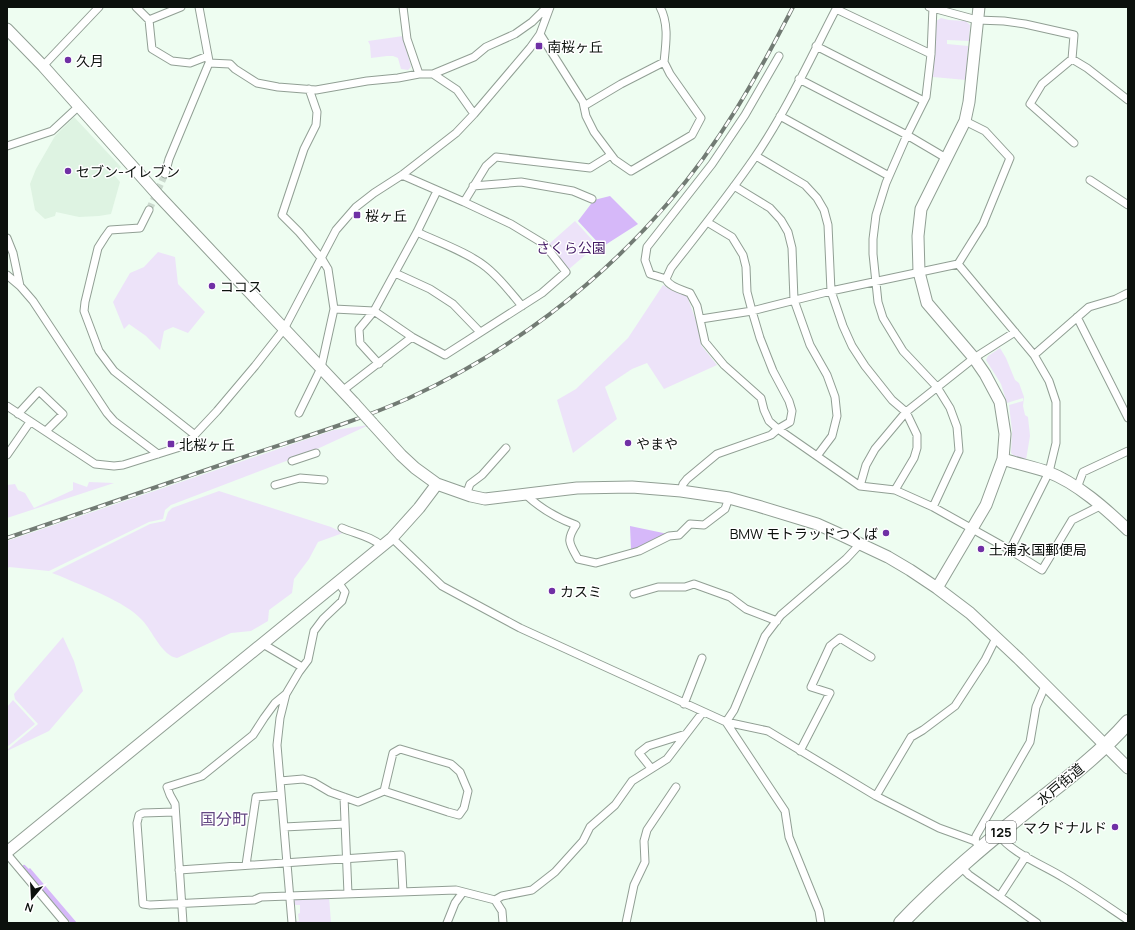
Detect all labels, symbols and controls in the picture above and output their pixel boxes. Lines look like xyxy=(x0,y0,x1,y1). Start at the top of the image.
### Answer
place label: 南桜ヶ丘 xyxy=(547,37,603,56)
marker: 南桜ヶ丘 xyxy=(534,41,544,51)
place label: 久月 xyxy=(76,51,104,70)
marker: 久月 xyxy=(63,55,73,65)
place label: セブン-イレブン xyxy=(76,162,180,181)
marker: セブン-イレブン xyxy=(63,166,73,176)
place label: 桜ヶ丘 xyxy=(365,206,407,225)
marker: 桜ヶ丘 xyxy=(352,210,362,220)
park label: さくら公園 xyxy=(536,238,606,257)
place label: ココス xyxy=(220,277,262,296)
marker: ココス xyxy=(207,281,217,291)
place label: やまや xyxy=(636,434,678,453)
place label: 北桜ヶ丘 xyxy=(179,435,235,454)
marker: やまや xyxy=(623,438,633,448)
marker: 北桜ヶ丘 xyxy=(166,439,176,449)
place label: BMW モトラッドつくば xyxy=(730,524,878,543)
marker: BMW モトラッドつくば xyxy=(881,528,891,538)
place label: 土浦永国郵便局 xyxy=(989,540,1087,559)
marker: 土浦永国郵便局 xyxy=(976,544,986,554)
place label: カスミ xyxy=(560,582,602,601)
marker: カスミ xyxy=(547,586,557,596)
street label: 水戸街道 xyxy=(1032,759,1088,809)
district label: 国分町 xyxy=(200,808,248,830)
place label: マクドナルド xyxy=(1023,818,1107,837)
road number: 125 xyxy=(986,821,1016,843)
marker: マクドナルド xyxy=(1110,822,1120,832)
north arrow xyxy=(12,878,52,918)
text: N xyxy=(23,900,35,916)

